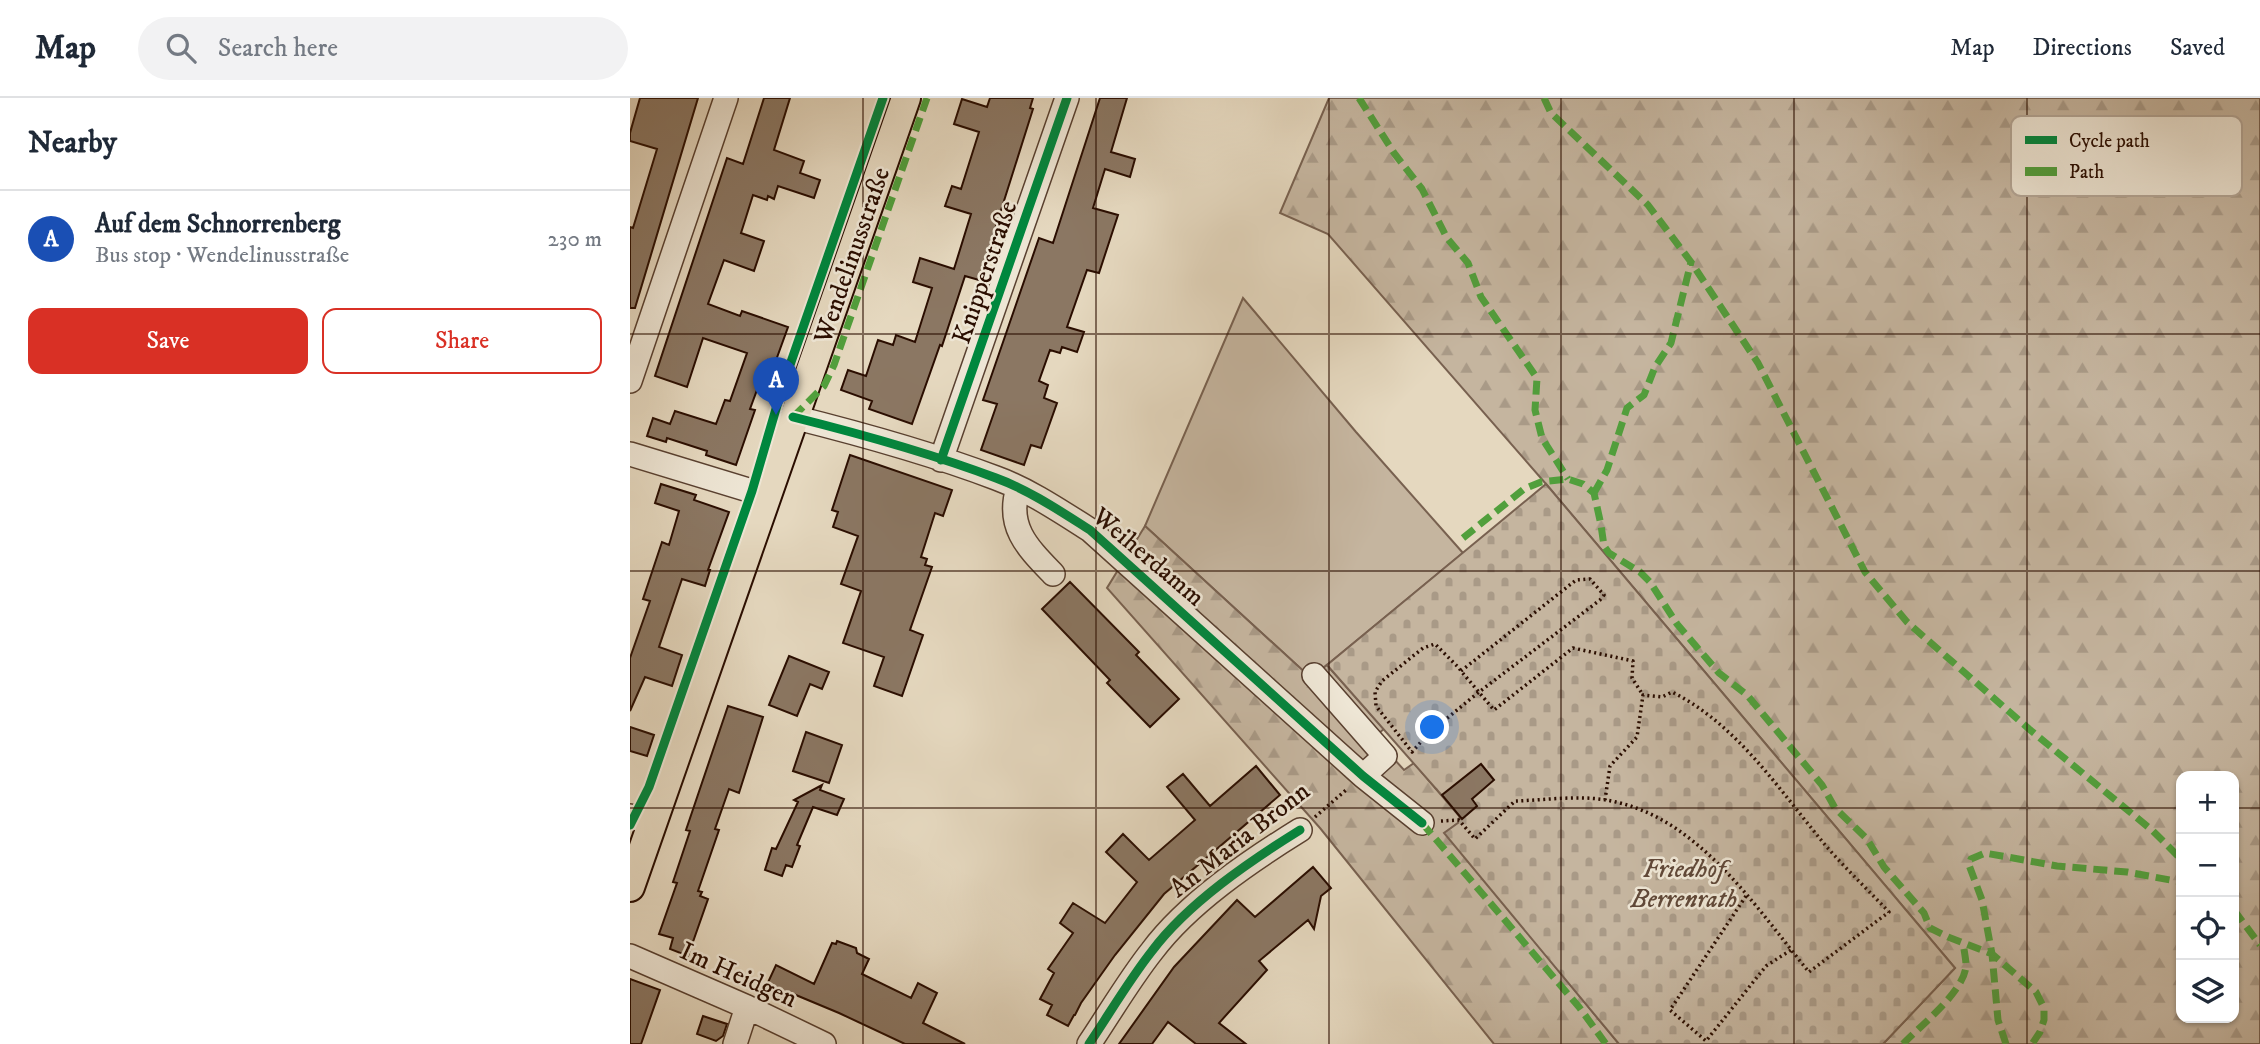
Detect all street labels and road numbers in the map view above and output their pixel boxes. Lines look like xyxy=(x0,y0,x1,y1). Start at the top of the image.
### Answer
street label: Wendelinusstraße xyxy=(807,163,898,349)
street label: Knipperstraße xyxy=(946,197,1025,348)
street label: Weiherdamm xyxy=(1084,500,1211,614)
street label: An Maria Bronn xyxy=(1163,775,1317,905)
street label: Im Heidgen xyxy=(675,935,802,1016)

